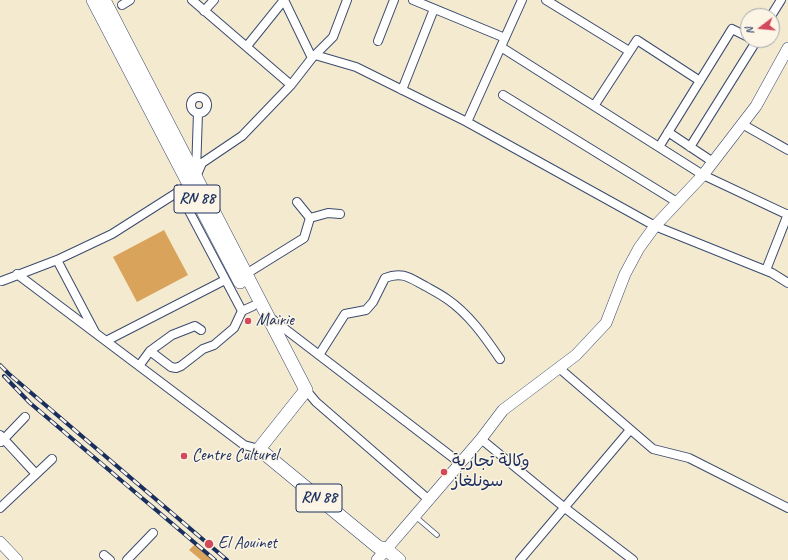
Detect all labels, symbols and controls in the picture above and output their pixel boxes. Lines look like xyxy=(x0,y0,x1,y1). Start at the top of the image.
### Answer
north arrow xyxy=(740,8,780,48)
text: N xyxy=(742,26,757,36)
road number: RN 88 xyxy=(174,185,220,213)
place label: Mairie xyxy=(256,311,294,331)
marker: Mairie xyxy=(243,316,253,326)
place label: Centre Culturel xyxy=(192,446,278,466)
marker: Centre Culturel xyxy=(179,451,189,461)
place label: وكالة تجارية سونلغاز xyxy=(452,452,530,492)
marker: وكالة تجارية سونلغاز xyxy=(439,467,449,477)
road number: RN 88 xyxy=(296,484,342,512)
place label: El Aouinet xyxy=(218,534,277,554)
marker: El Aouinet xyxy=(203,538,215,550)

